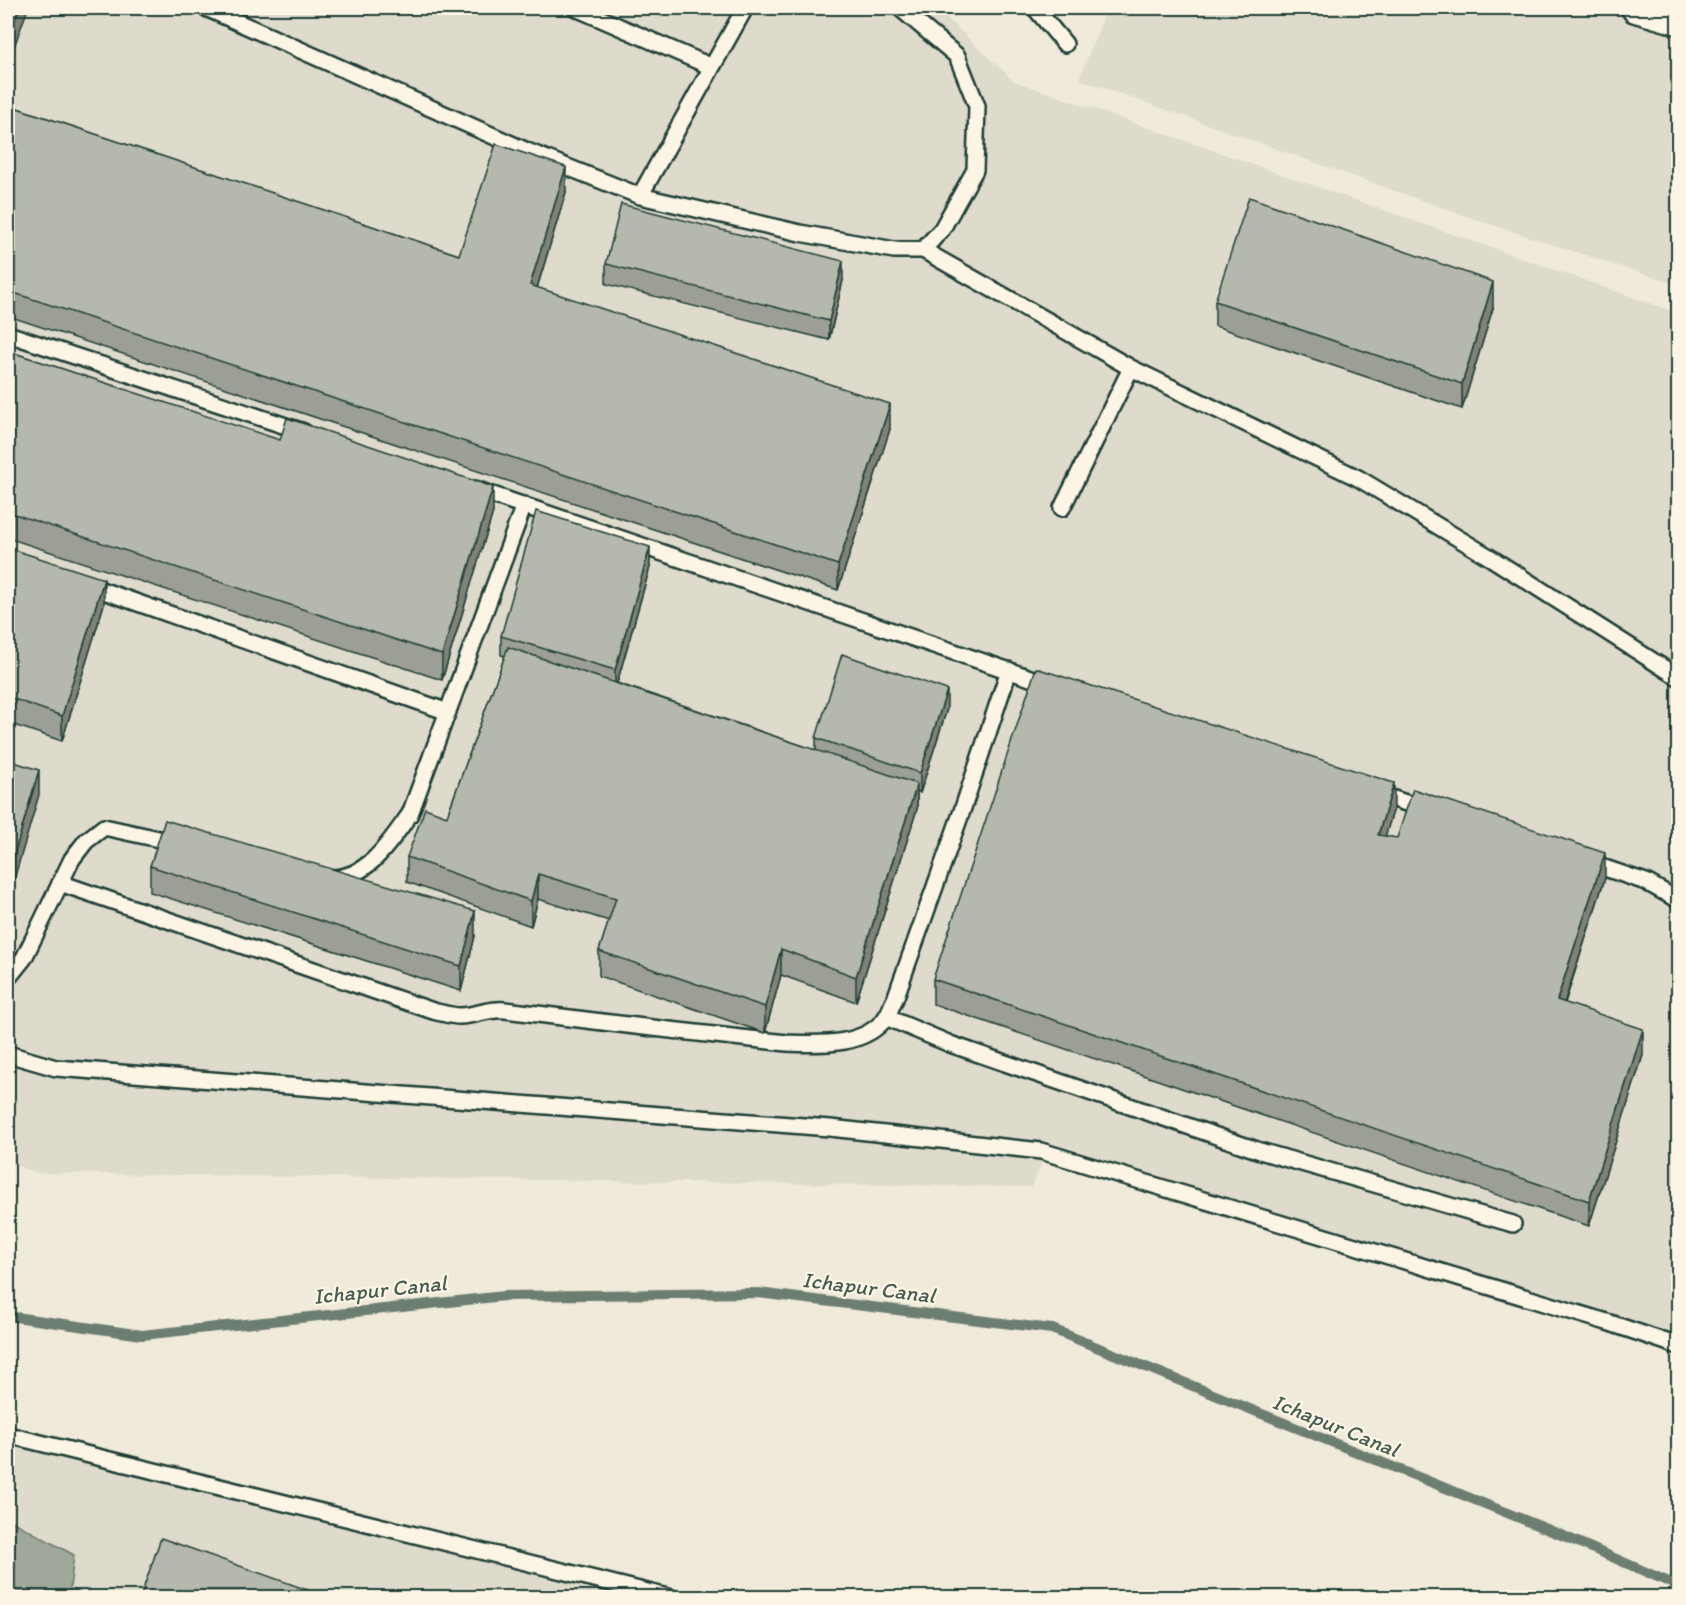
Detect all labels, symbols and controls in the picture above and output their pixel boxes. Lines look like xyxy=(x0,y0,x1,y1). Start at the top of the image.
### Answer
water label: Ichapur Canal xyxy=(801,1266,939,1309)
water label: Ichapur Canal xyxy=(312,1269,450,1310)
water label: Ichapur Canal xyxy=(1269,1388,1404,1464)

